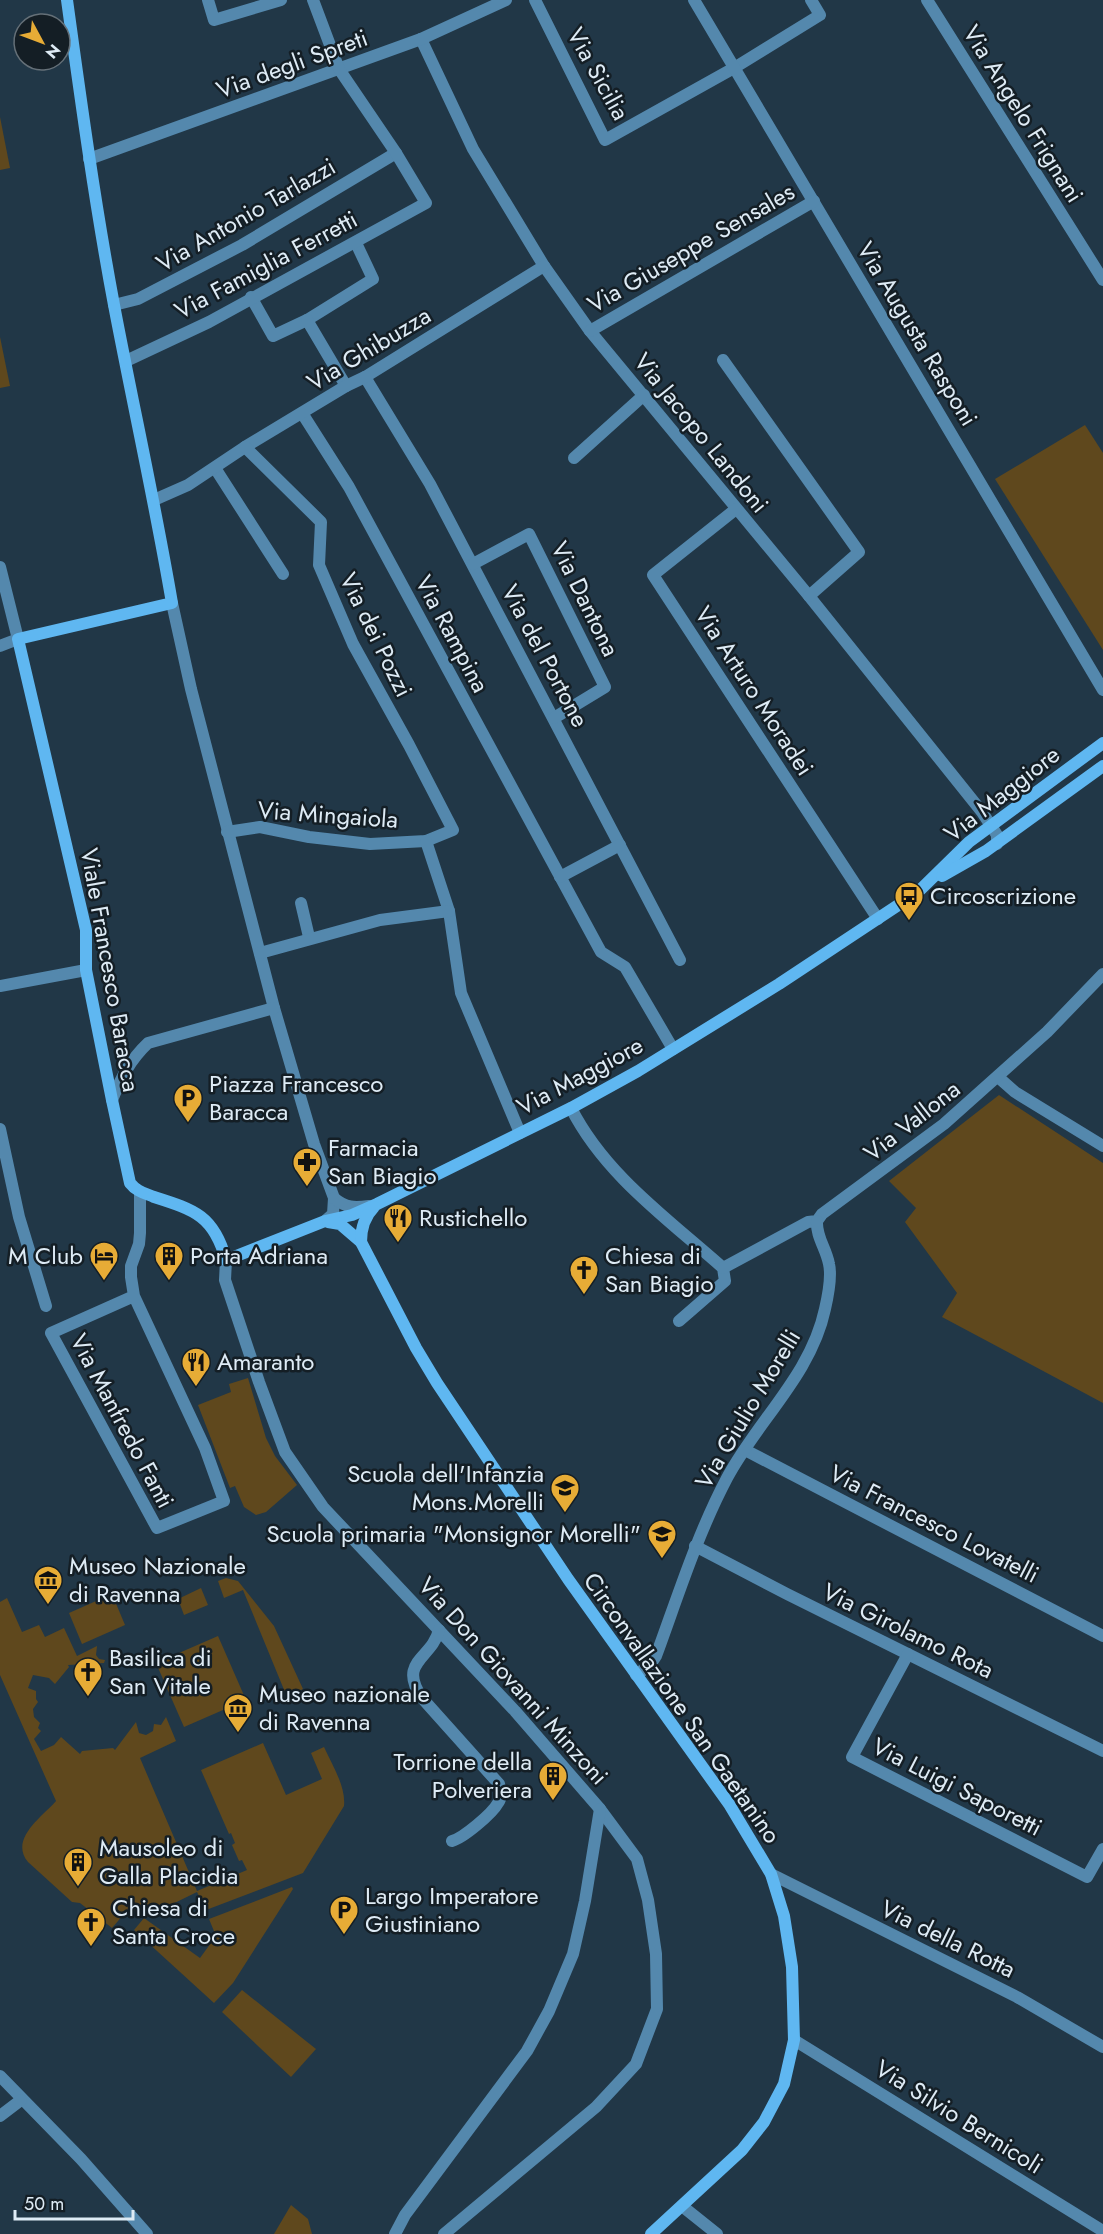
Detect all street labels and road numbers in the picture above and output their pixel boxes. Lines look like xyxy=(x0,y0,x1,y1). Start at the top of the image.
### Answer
street label: Via Angelo Frignani xyxy=(955,18,1092,209)
street label: Via degli Spreti xyxy=(211,20,372,107)
street label: Via Sicilia xyxy=(559,21,638,127)
street label: Via Antonio Tarlazzi xyxy=(150,149,342,280)
street label: Via Giuseppe Sensales xyxy=(581,174,801,321)
street label: Via Famiglia Ferretti xyxy=(168,202,363,328)
street label: Via Augusta Rasponi xyxy=(848,235,986,433)
street label: Via Ghibuzza xyxy=(300,298,437,399)
street label: Via Jacopo Landoni xyxy=(626,345,777,520)
street label: Via Dantona xyxy=(542,535,628,662)
street label: Via dei Pozzi xyxy=(331,567,422,703)
street label: Via Rampina xyxy=(407,569,498,699)
street label: Via del Portone xyxy=(493,578,598,733)
street label: Via Arturo Moradei xyxy=(686,599,822,782)
street label: Via Maggiore xyxy=(936,737,1067,850)
street label: Via Mingaiola xyxy=(257,792,399,837)
street label: Viale Francesco Baracca xyxy=(72,845,149,1095)
street label: Via Maggiore xyxy=(510,1028,649,1124)
street label: Via Vallona xyxy=(856,1072,967,1170)
street label: Via Giulio Morelli xyxy=(686,1322,809,1495)
street label: Via Manfredo Fanti xyxy=(62,1327,183,1514)
street label: Via Francesco Lovatelli xyxy=(823,1456,1045,1592)
street label: Circonvallazione San Gaetanino xyxy=(575,1565,790,1850)
street label: Via Don Giovanni Minzoni xyxy=(410,1569,616,1792)
street label: Via Girolamo Rota xyxy=(817,1574,1000,1687)
street label: Via Luigi Saporetti xyxy=(866,1729,1048,1844)
street label: Via della Rotta xyxy=(875,1891,1022,1986)
street label: Via Silvio Bernicoli xyxy=(869,2051,1050,2182)

